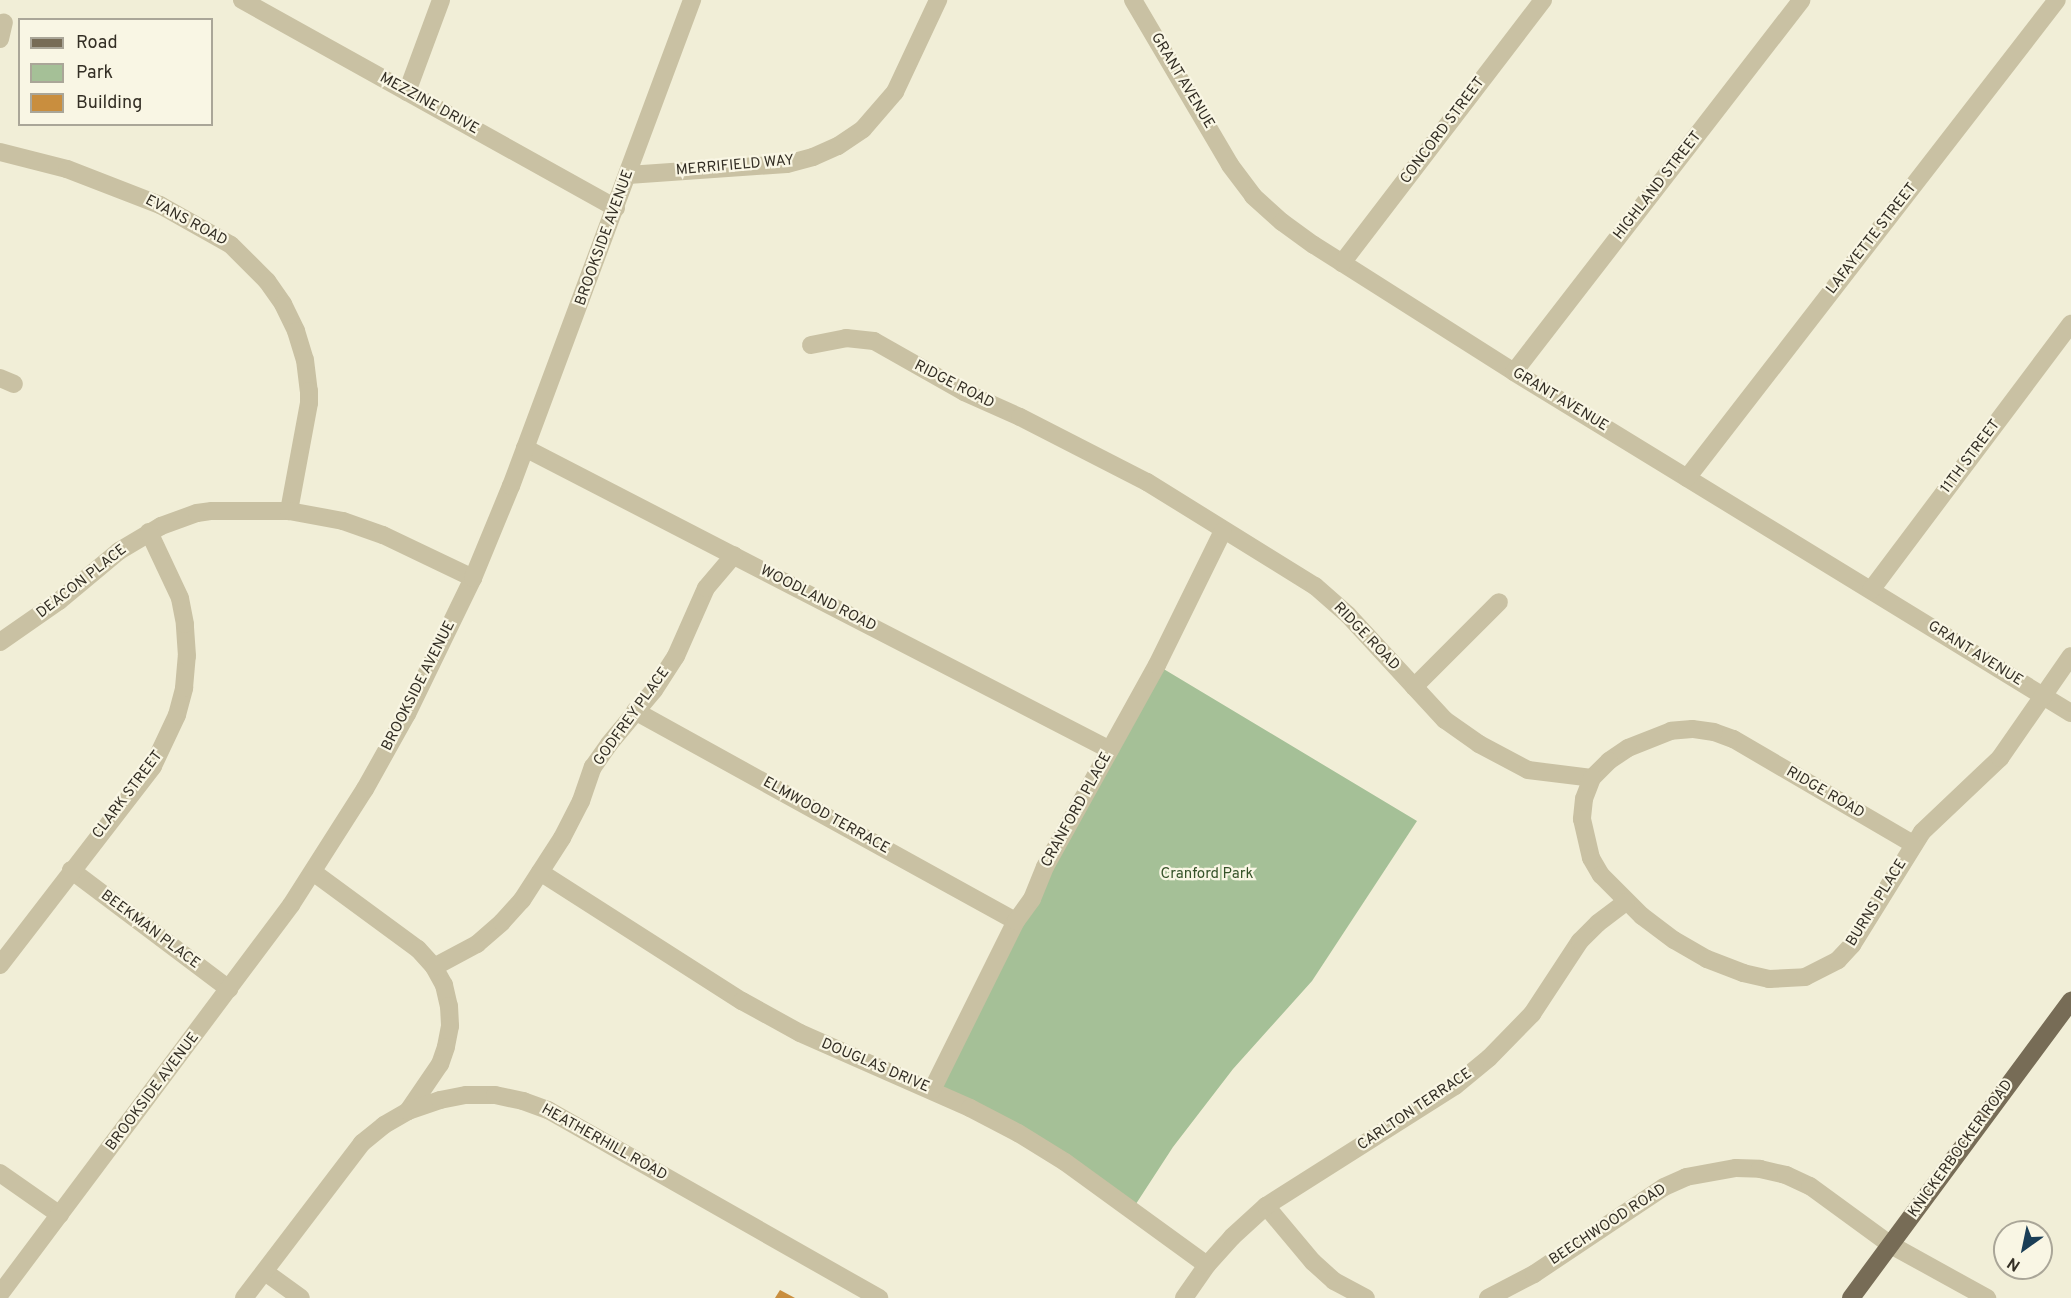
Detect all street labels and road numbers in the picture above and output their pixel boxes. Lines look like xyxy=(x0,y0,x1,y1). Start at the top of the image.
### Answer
street label: GRANT AVENUE xyxy=(1146,29,1218,133)
street label: MEZZINE DRIVE xyxy=(376,69,482,139)
street label: CONCORD STREET xyxy=(1397,74,1489,188)
street label: HIGHLAND STREET xyxy=(1610,128,1706,244)
street label: MERRIFIELD WAY xyxy=(675,152,795,180)
street label: BROOKSIDE AVENUE xyxy=(572,167,638,309)
street label: LAFAYETTE STREET xyxy=(1823,180,1921,298)
street label: EVANS ROAD xyxy=(142,192,230,250)
street label: RIDGE ROAD xyxy=(911,357,997,413)
street label: GRANT AVENUE xyxy=(1508,364,1612,436)
street label: 11TH STREET xyxy=(1937,417,2005,497)
street label: DEACON PLACE xyxy=(33,541,131,623)
street label: WOODLAND ROAD xyxy=(757,562,879,636)
street label: RIDGE ROAD xyxy=(1329,599,1403,675)
street label: GRANT AVENUE xyxy=(1924,617,2026,691)
street label: BROOKSIDE AVENUE xyxy=(378,618,460,754)
street label: GODFREY PLACE xyxy=(590,664,674,770)
street label: CLARK STREET xyxy=(89,747,167,843)
street label: CRANFORD PLACE xyxy=(1038,749,1116,871)
street label: RIDGE ROAD xyxy=(1783,763,1867,823)
street label: ELMWOOD TERRACE xyxy=(759,774,893,858)
street label: BURNS PLACE xyxy=(1843,856,1911,950)
street label: BEEKMAN PLACE xyxy=(97,887,203,973)
street label: BROOKSIDE AVENUE xyxy=(102,1029,204,1155)
street label: DOUGLAS DRIVE xyxy=(818,1035,932,1097)
street label: CARLTON TERRACE xyxy=(1354,1065,1476,1155)
street label: KNICKERBOCKER ROAD xyxy=(1905,1077,2017,1221)
street label: HEATHERHILL ROAD xyxy=(538,1101,670,1185)
street label: BEECHWOOD ROAD xyxy=(1546,1181,1670,1269)

